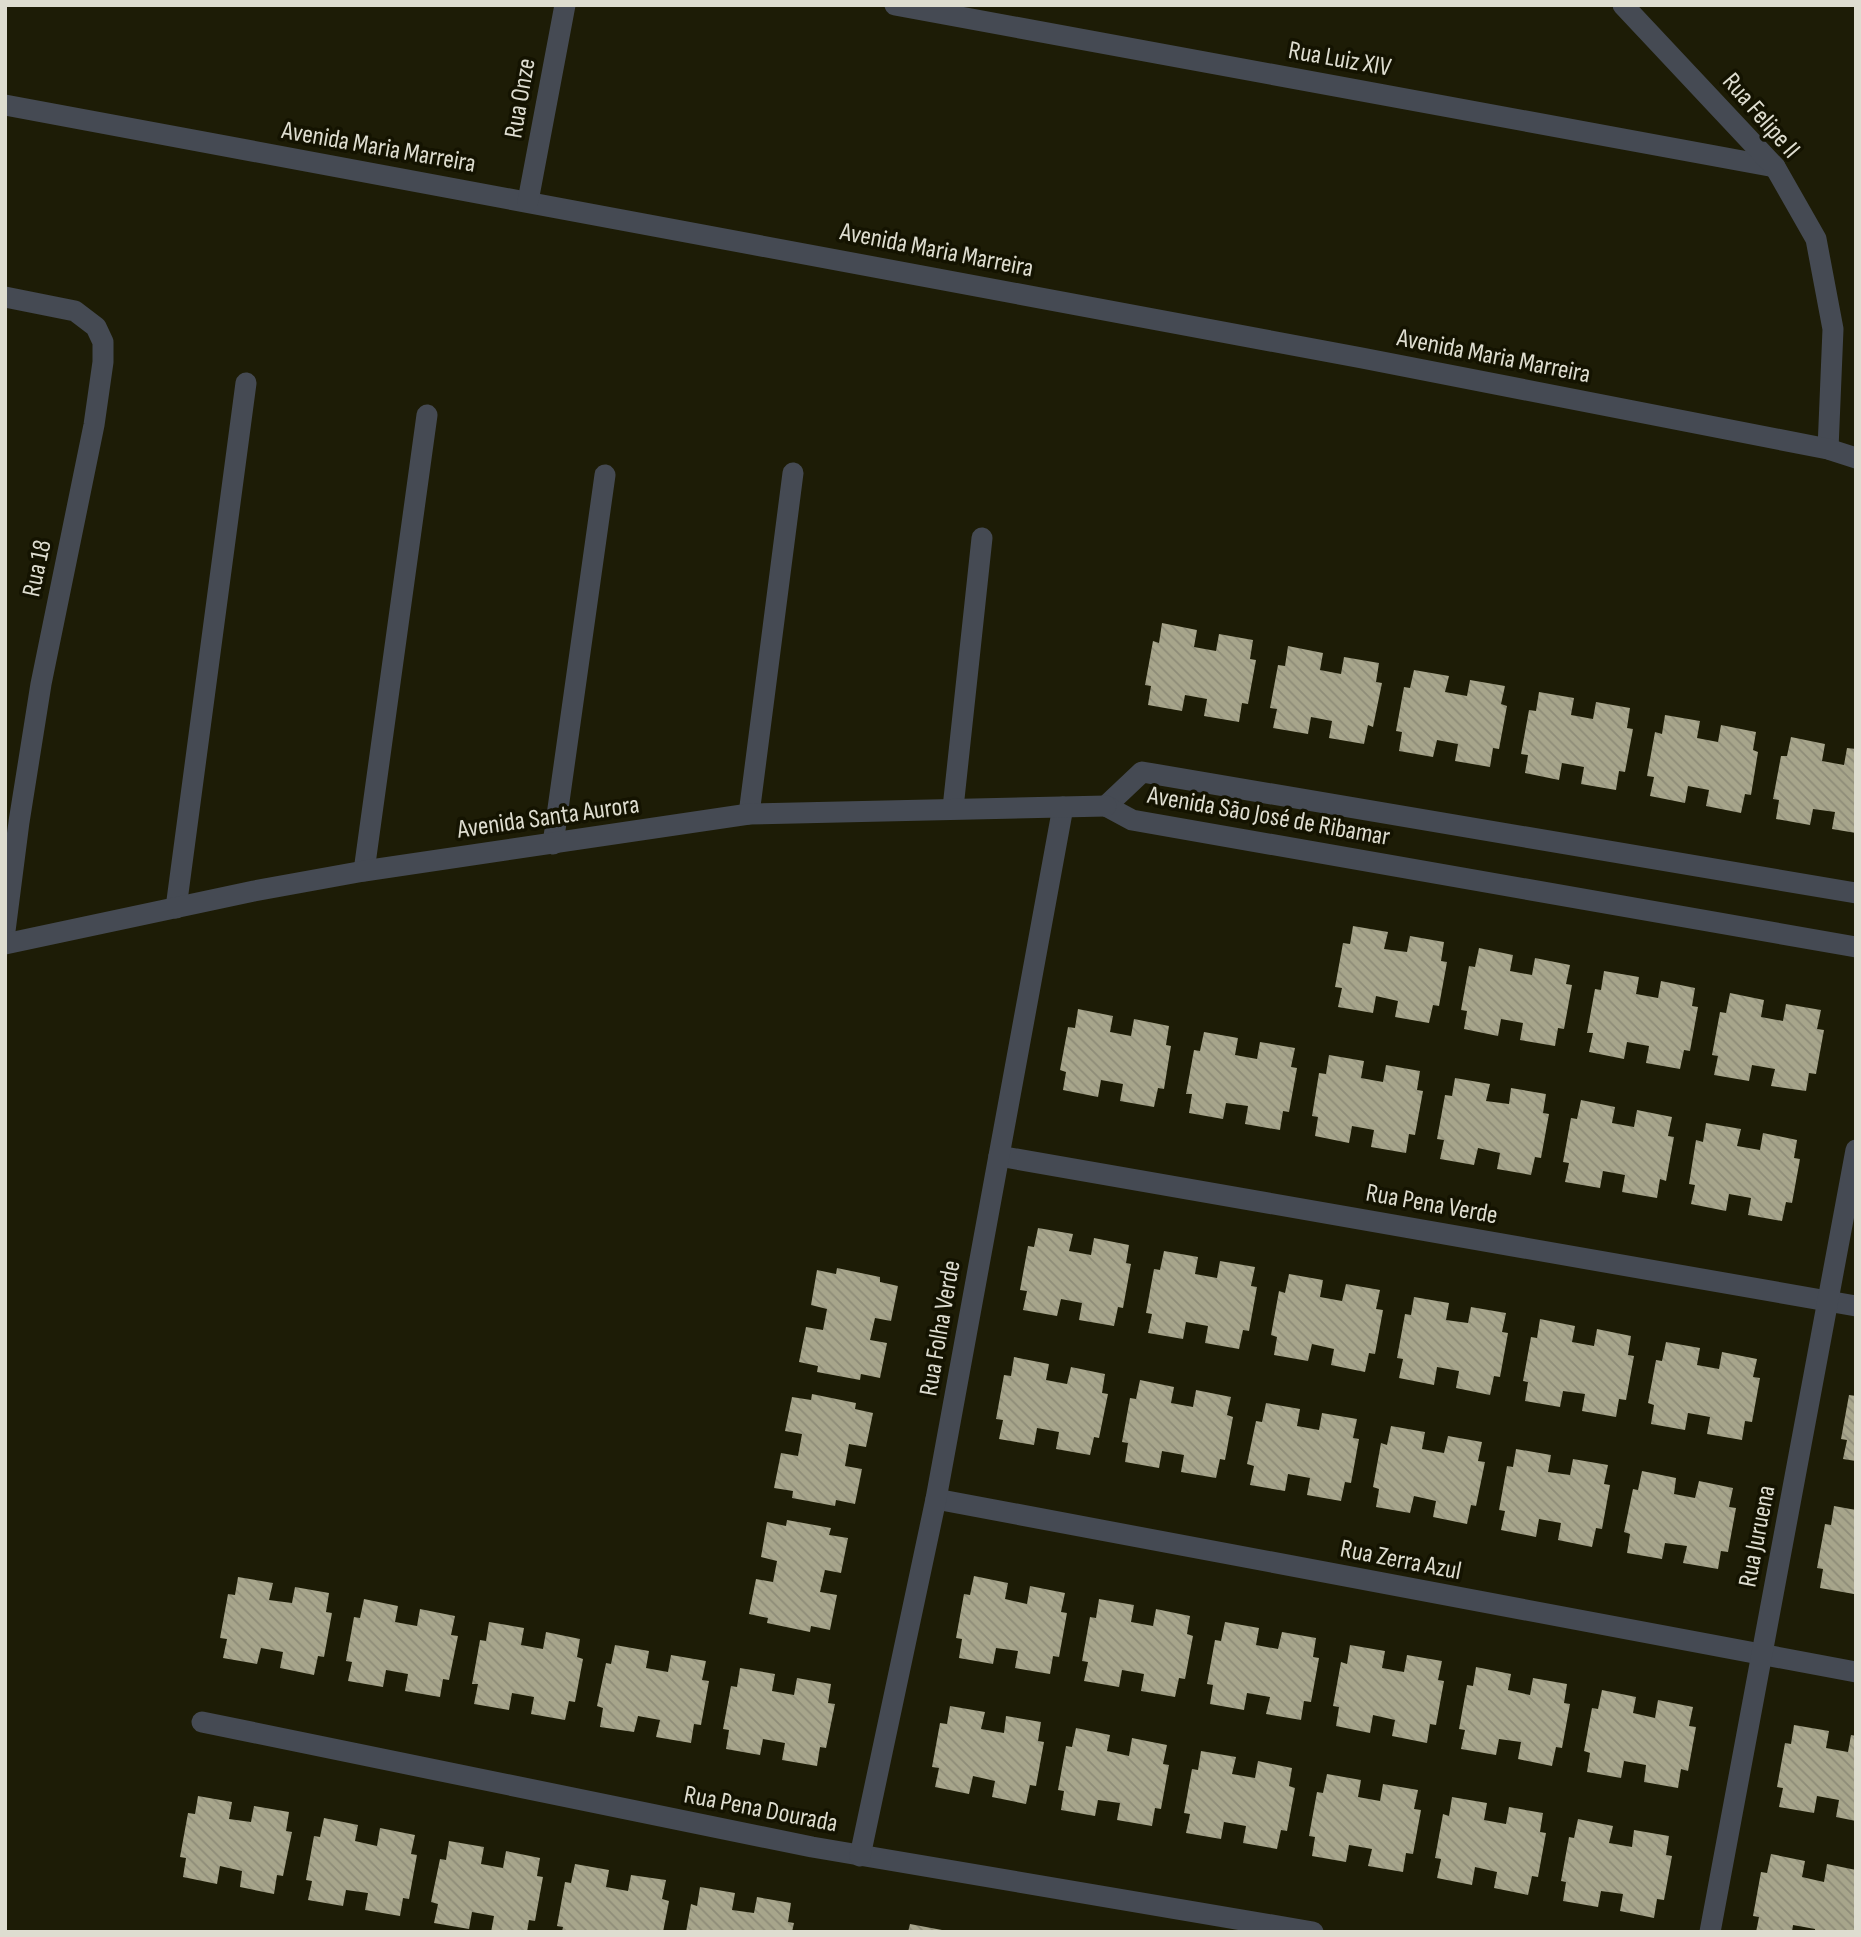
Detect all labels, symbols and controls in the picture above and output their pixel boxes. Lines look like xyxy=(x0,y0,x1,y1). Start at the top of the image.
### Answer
street label: Rua Luiz XIV xyxy=(1286,35,1394,84)
street label: Rua Onze xyxy=(498,56,543,141)
street label: Rua Felipe II xyxy=(1715,67,1806,165)
street label: Avenida Maria Marreira xyxy=(278,115,478,180)
street label: Avenida Maria Marreira xyxy=(836,216,1036,284)
street label: Avenida Maria Marreira xyxy=(1393,322,1593,390)
street label: Rua 18 xyxy=(16,537,59,600)
street label: Avenida São José de Ribamar xyxy=(1144,780,1393,853)
street label: Avenida Santa Aurora xyxy=(454,789,641,846)
street label: Rua Pena Verde xyxy=(1363,1178,1500,1231)
street label: Rua Folha Verde xyxy=(913,1258,968,1398)
street label: Rua Juruena xyxy=(1732,1483,1783,1590)
street label: Rua Zerra Azul xyxy=(1338,1534,1464,1587)
street label: Rua Pena Dourada xyxy=(681,1779,840,1840)

